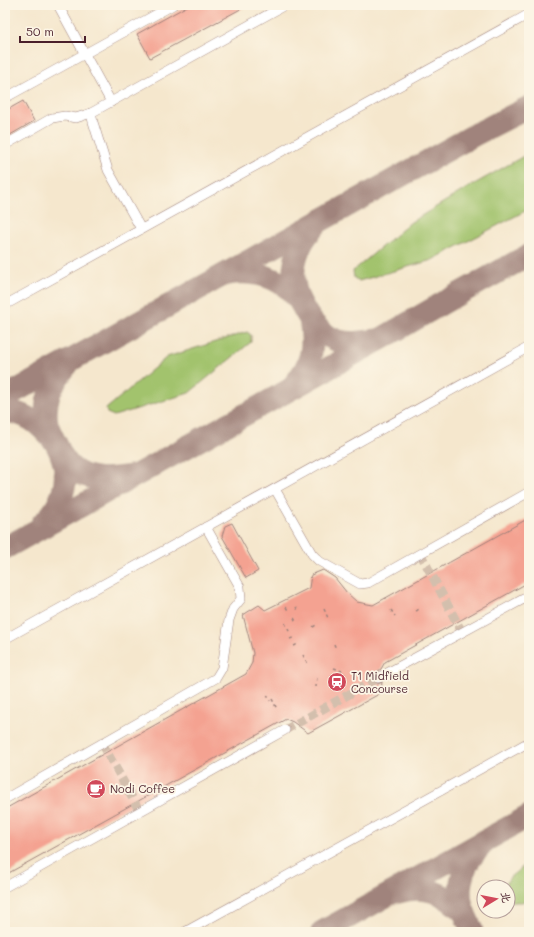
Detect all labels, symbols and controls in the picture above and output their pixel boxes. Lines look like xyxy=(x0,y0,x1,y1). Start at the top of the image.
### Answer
scale bar xyxy=(20,18,85,44)
text: 50 m xyxy=(26,23,54,39)
place label: T1 Midfield Concourse xyxy=(351,668,409,696)
station icon: T1 Midfield Concourse xyxy=(326,671,348,693)
cafe icon: Nodi Coffee xyxy=(85,778,107,800)
place label: Nodi Coffee xyxy=(110,781,175,796)
north arrow xyxy=(476,879,516,919)
text: 北 xyxy=(498,890,515,904)

